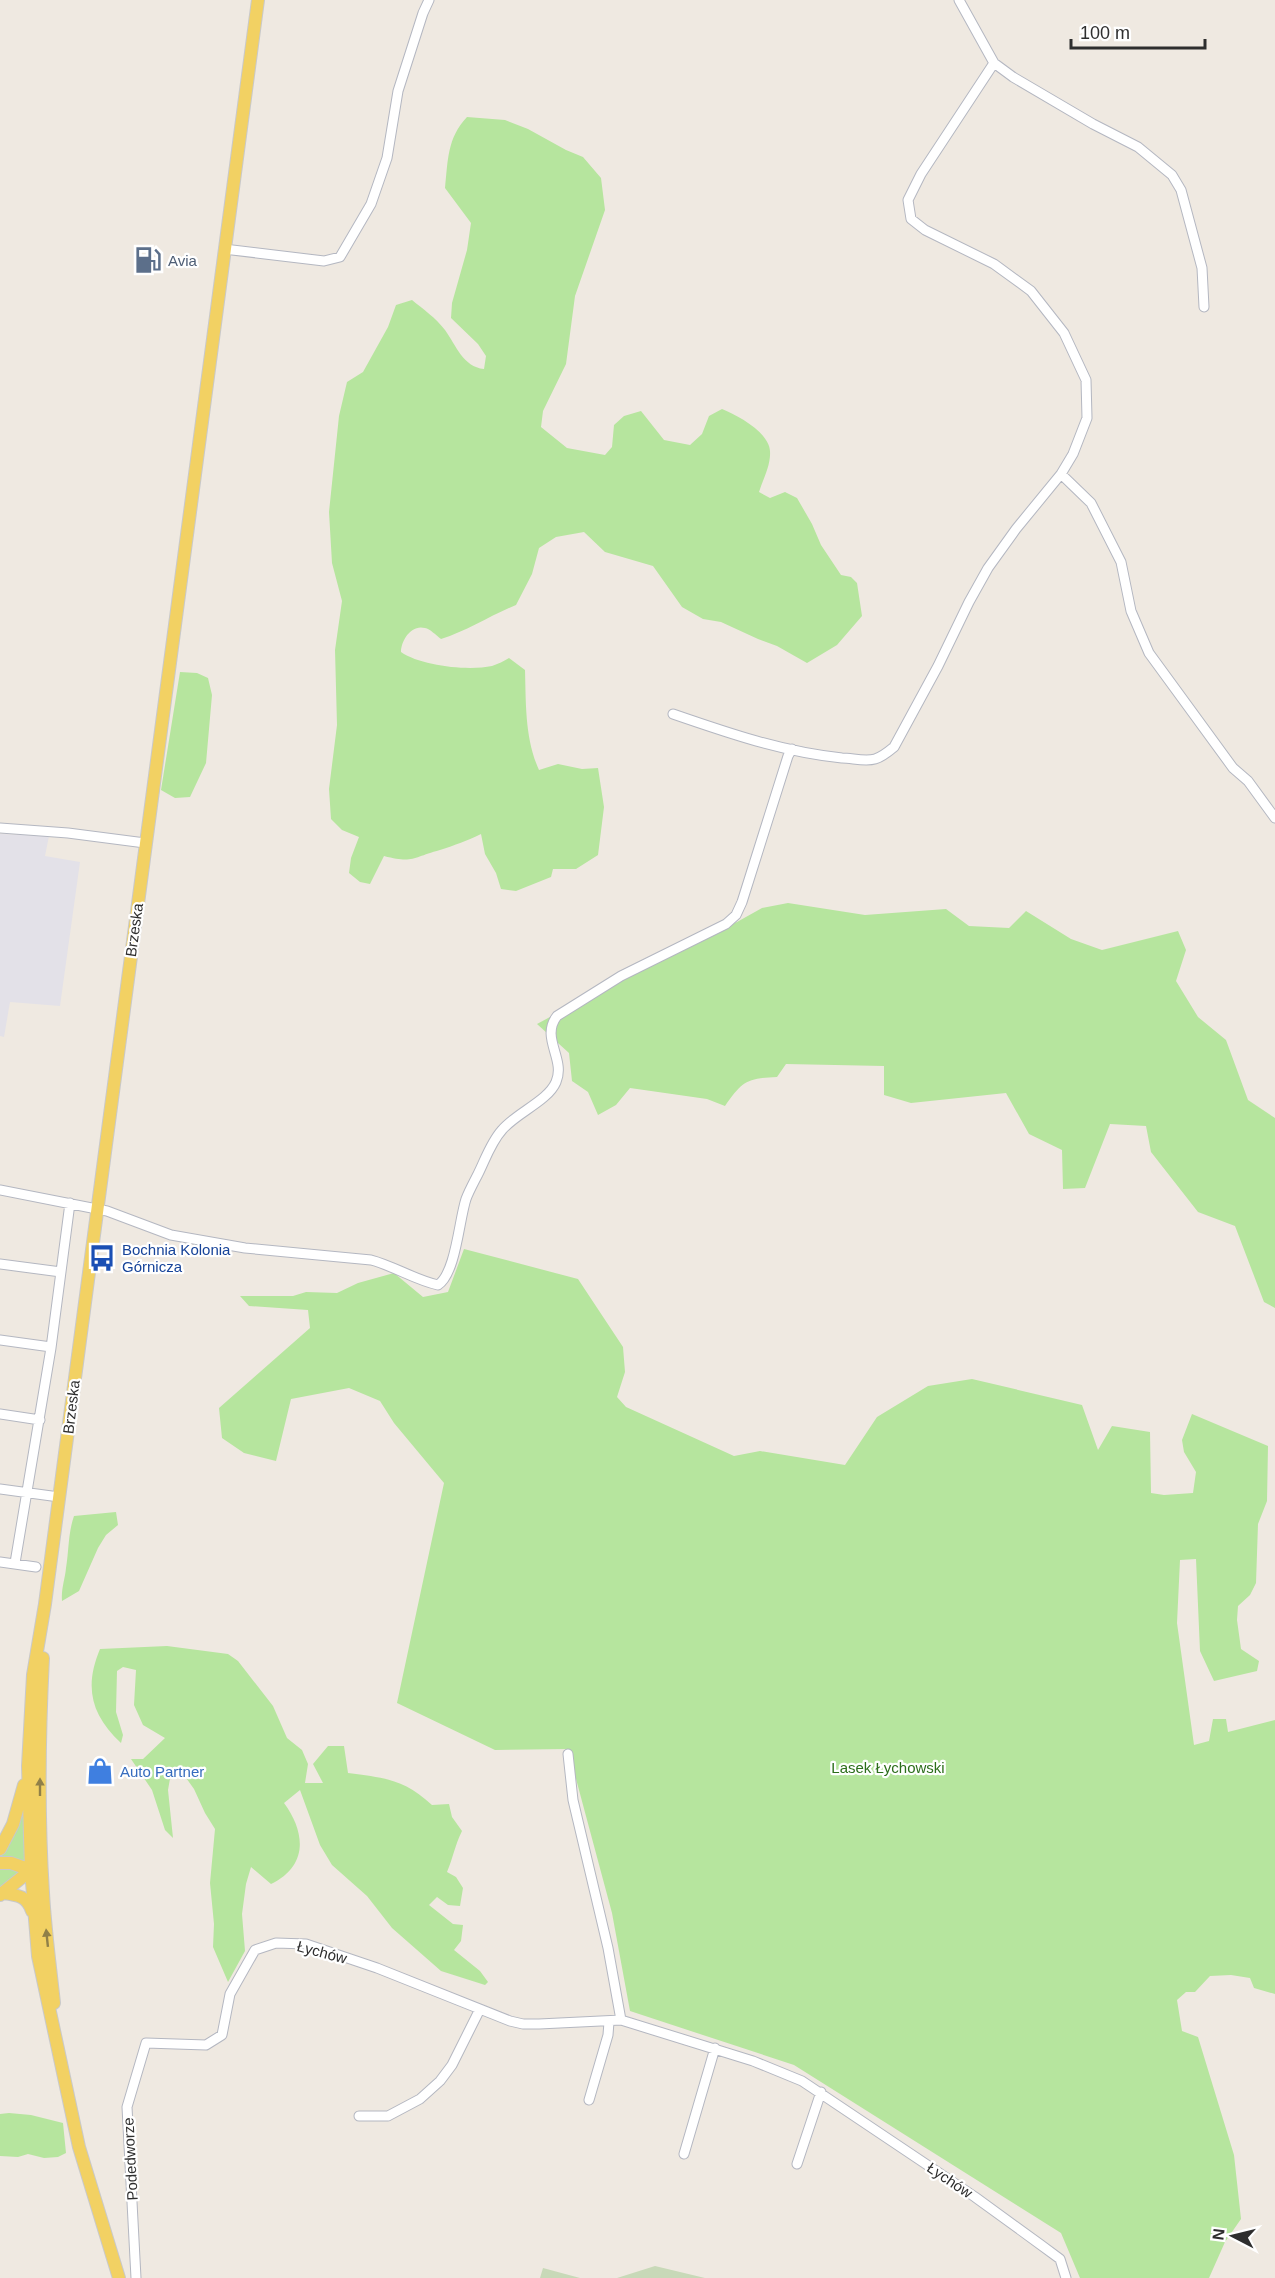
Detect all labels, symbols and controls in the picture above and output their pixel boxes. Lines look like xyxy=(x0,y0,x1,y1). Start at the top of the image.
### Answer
scale bar xyxy=(1071,12,1204,50)
text: 100 m xyxy=(1080,23,1130,43)
fuel station icon: Avia xyxy=(133,245,163,275)
place label: Avia xyxy=(168,252,198,269)
street label: Brzeska xyxy=(122,901,146,958)
place label: Bochnia Kolonia Górnicza xyxy=(122,1241,231,1275)
bus stop icon: Bochnia Kolonia Górnicza xyxy=(87,1243,117,1273)
street label: Brzeska xyxy=(59,1378,83,1435)
shop icon: Auto Partner xyxy=(85,1756,115,1786)
park label: Lasek Łychowski xyxy=(831,1759,945,1776)
place label: Auto Partner xyxy=(120,1763,204,1780)
one-way arrow xyxy=(35,1778,45,1797)
one-way arrow xyxy=(42,1928,52,1947)
street label: Łychów xyxy=(295,1937,349,1967)
street label: Podedworze xyxy=(119,2117,141,2201)
street label: Łychów xyxy=(924,2159,976,2201)
north arrow xyxy=(1203,2206,1263,2266)
text: N xyxy=(1209,2227,1228,2241)

